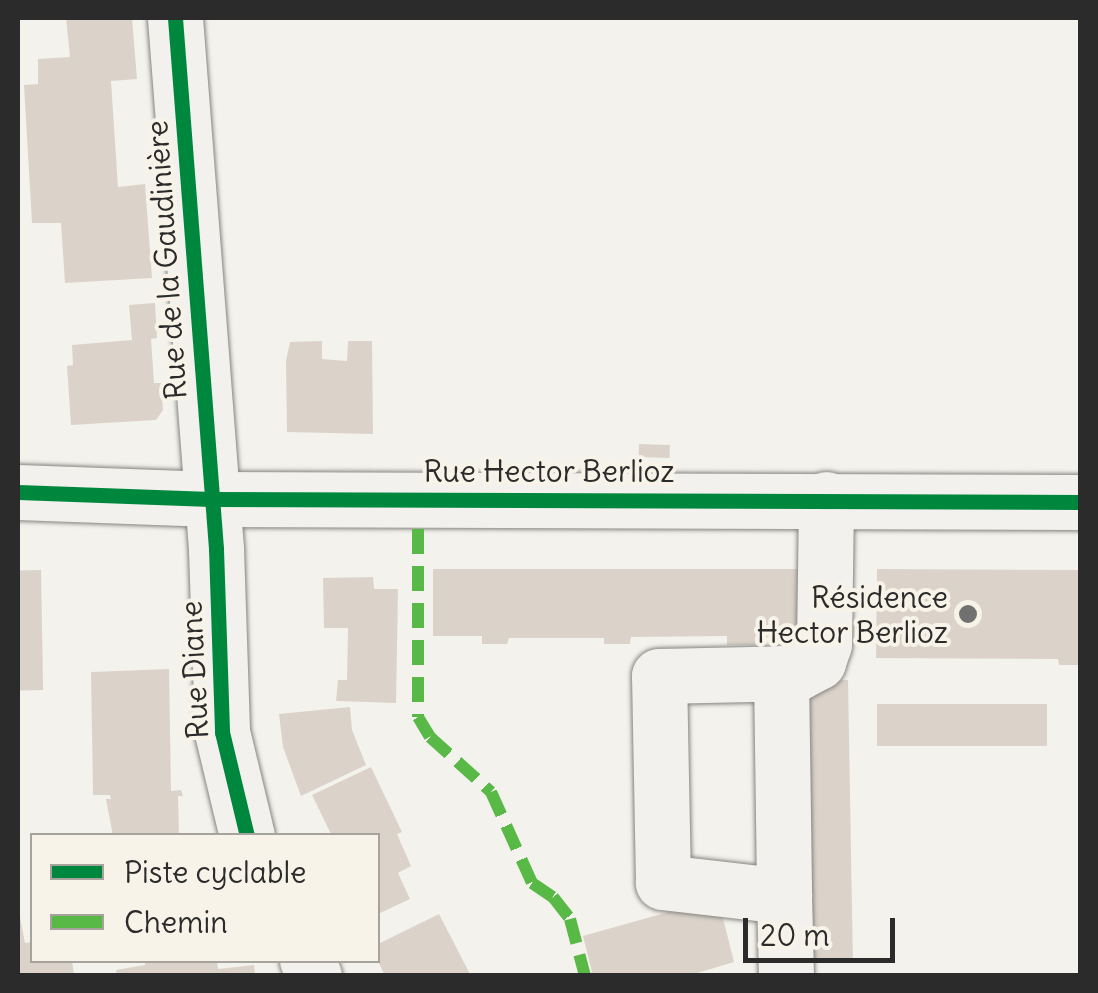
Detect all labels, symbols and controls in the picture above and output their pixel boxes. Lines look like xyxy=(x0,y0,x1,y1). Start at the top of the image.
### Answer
street label: Rue de la Gaudinière xyxy=(138,119,194,401)
street label: Rue Hector Berlioz xyxy=(423,453,675,489)
place label: Résidence Hector Berlioz xyxy=(756,579,948,650)
street label: Rue Diane xyxy=(172,600,216,740)
marker: Résidence Hector Berlioz xyxy=(957,603,979,625)
legend xyxy=(30,833,380,963)
text: Piste cyclable xyxy=(124,853,306,891)
scale bar xyxy=(748,898,900,960)
text: Chemin xyxy=(124,903,228,941)
text: 20 m xyxy=(760,916,830,954)

